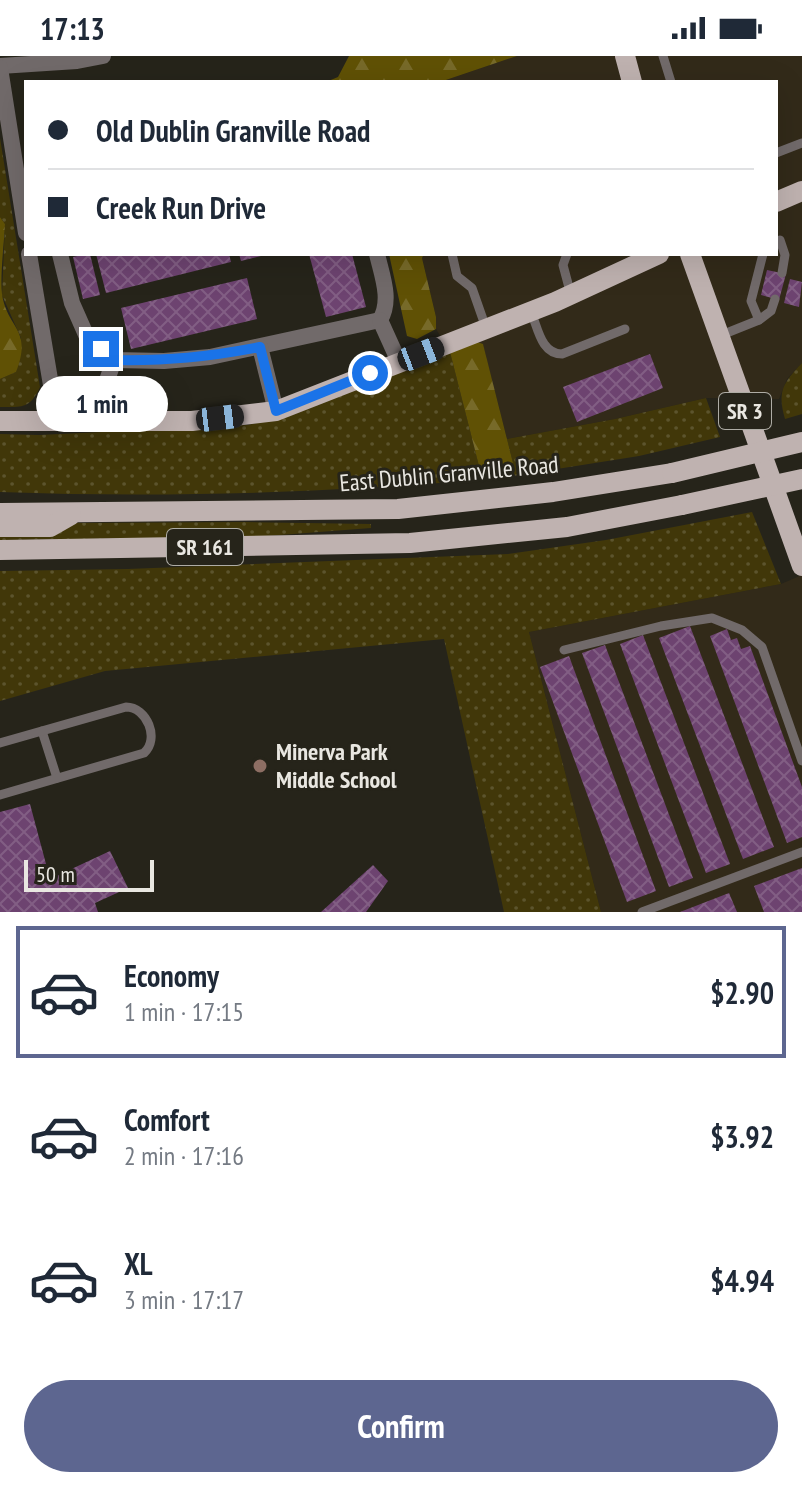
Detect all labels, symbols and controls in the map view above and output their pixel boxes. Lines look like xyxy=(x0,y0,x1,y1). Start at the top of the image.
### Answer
text: 17:13 xyxy=(40,9,105,48)
text: Old Dublin Granville Road xyxy=(96,111,370,150)
text: Creek Run Drive xyxy=(96,188,266,227)
route end xyxy=(83,331,119,367)
car xyxy=(394,334,448,374)
route start xyxy=(352,355,388,391)
callout: 1 min xyxy=(35,377,167,433)
text: 1 min xyxy=(76,387,128,420)
road number: SR 3 xyxy=(719,393,771,429)
car xyxy=(195,403,245,433)
street label: East Dublin Granville Road xyxy=(338,448,560,499)
road number: SR 161 xyxy=(167,529,243,565)
place label: Minerva Park Middle School xyxy=(276,736,397,795)
marker: Minerva Park Middle School xyxy=(251,757,269,775)
scale bar xyxy=(24,856,154,892)
text: 50 m xyxy=(36,860,75,888)
icon: car xyxy=(28,956,100,1028)
text: Economy xyxy=(124,956,219,995)
text: $2.90 xyxy=(710,973,774,1012)
text: 1 min · 17:15 xyxy=(124,995,244,1028)
icon: car xyxy=(28,1100,100,1172)
text: Comfort xyxy=(124,1100,210,1139)
text: $3.92 xyxy=(710,1117,774,1156)
text: 2 min · 17:16 xyxy=(124,1139,244,1172)
icon: car xyxy=(28,1244,100,1316)
text: XL xyxy=(124,1244,153,1283)
text: $4.94 xyxy=(710,1261,774,1300)
text: 3 min · 17:17 xyxy=(124,1283,244,1316)
button: Confirm xyxy=(24,1380,778,1472)

